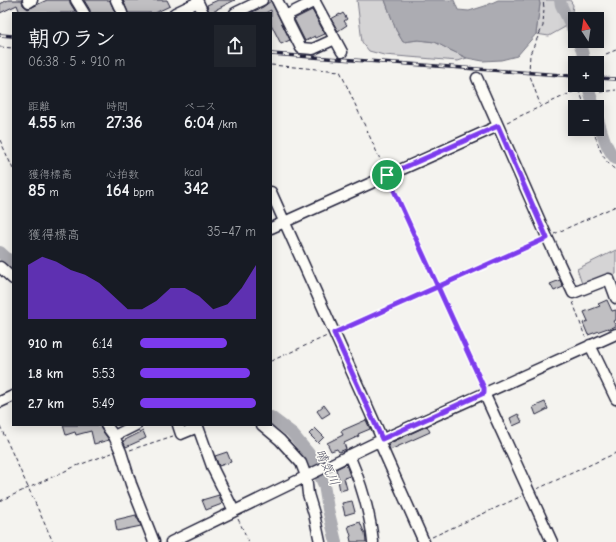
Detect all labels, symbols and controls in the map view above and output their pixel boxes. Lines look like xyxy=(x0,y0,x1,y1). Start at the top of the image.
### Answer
north arrow xyxy=(568,12,604,48)
map controls xyxy=(568,12,604,136)
button: share xyxy=(214,25,256,67)
text: 朝のラン xyxy=(28,26,116,52)
text: 06:38 · 5 × 910 m xyxy=(28,54,125,69)
button: + xyxy=(568,56,604,92)
text: 距離 xyxy=(28,100,50,113)
text: 時間 xyxy=(106,100,128,113)
text: ペース xyxy=(184,100,216,113)
button: − xyxy=(568,100,604,136)
text: 4.55 xyxy=(28,113,57,132)
text: 27:36 xyxy=(106,113,143,132)
text: 6:04 xyxy=(184,113,214,132)
text: km xyxy=(57,118,75,131)
text: /km xyxy=(214,118,237,131)
pin xyxy=(370,158,404,192)
icon: arrive xyxy=(376,164,398,186)
text: kcal xyxy=(184,166,202,179)
text: 獲得標高 xyxy=(28,168,72,181)
text: 心拍数 xyxy=(106,168,139,181)
text: 342 xyxy=(184,179,209,198)
text: 85 xyxy=(28,181,46,200)
text: 164 xyxy=(106,181,130,200)
text: m xyxy=(46,186,59,199)
text: bpm xyxy=(130,186,154,199)
text: 35–47 m xyxy=(207,224,256,239)
text: 獲得標高 xyxy=(28,227,80,242)
text: 910 m xyxy=(28,336,62,351)
text: 6:14 xyxy=(92,336,113,351)
text: 1.8 km xyxy=(28,366,63,381)
text: 5:53 xyxy=(92,366,115,381)
text: 2.7 km xyxy=(28,396,64,411)
text: 5:49 xyxy=(92,396,115,411)
water label: 晴気川 xyxy=(313,446,343,488)

